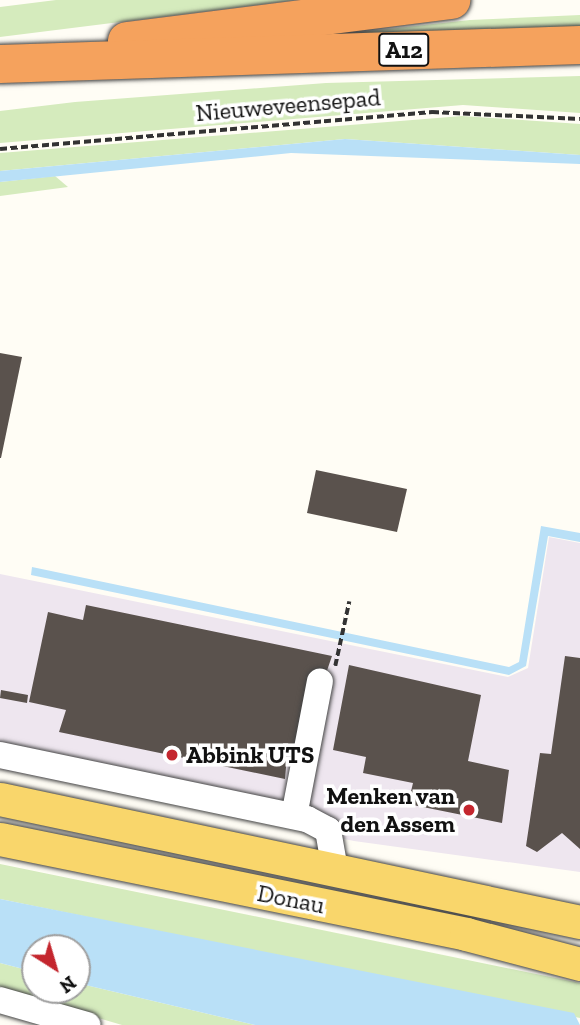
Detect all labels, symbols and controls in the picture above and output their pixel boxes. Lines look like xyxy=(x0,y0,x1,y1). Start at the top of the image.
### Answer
road number: A12 xyxy=(378,31,430,70)
street label: Nieuweveensepad xyxy=(194,83,382,127)
place label: Abbink UTS xyxy=(186,741,314,769)
marker: Abbink UTS xyxy=(164,747,180,763)
place label: Menken van den Assem xyxy=(326,782,455,838)
marker: Menken van den Assem xyxy=(461,802,477,818)
street label: Donau xyxy=(255,878,327,920)
north arrow xyxy=(21,934,91,1004)
text: N xyxy=(55,971,80,998)

